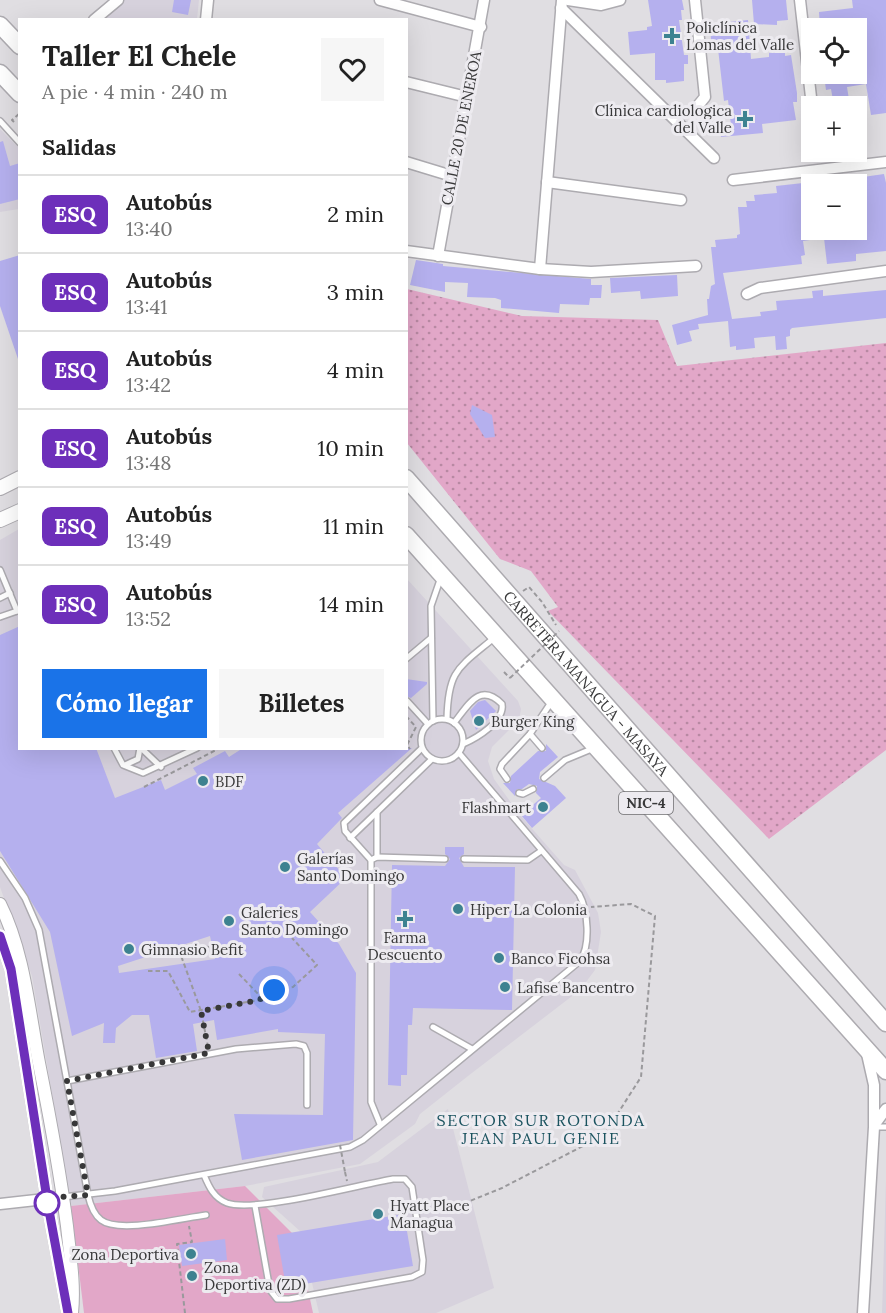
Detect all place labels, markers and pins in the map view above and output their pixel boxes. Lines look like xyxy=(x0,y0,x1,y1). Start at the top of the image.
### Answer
place label: Policlínica Lomas del Valle xyxy=(686,18,794,54)
marker: Policlínica Lomas del Valle xyxy=(663,27,681,45)
place label: Clínica cardiologica del Valle xyxy=(595,101,732,137)
marker: Clínica cardiologica del Valle xyxy=(736,110,754,128)
place label: Burger King xyxy=(491,712,575,731)
marker: Burger King xyxy=(472,714,486,728)
place label: BDF xyxy=(215,772,243,791)
marker: BDF xyxy=(196,774,210,788)
place label: Flashmart xyxy=(461,798,531,817)
marker: Flashmart xyxy=(536,800,550,814)
place label: Galerías Santo Domingo xyxy=(297,849,405,885)
marker: Galerías Santo Domingo xyxy=(278,860,292,874)
place label: Hiper La Colonia xyxy=(470,900,587,919)
marker: Hiper La Colonia xyxy=(451,902,465,916)
place label: Galeries Santo Domingo xyxy=(241,903,349,939)
marker: Farma Descuento xyxy=(398,912,412,926)
marker: Galeries Santo Domingo xyxy=(222,914,236,928)
place label: Farma Descuento xyxy=(368,928,443,964)
place label: Gimnasio Befit xyxy=(141,940,244,959)
marker: Gimnasio Befit xyxy=(122,942,136,956)
place label: Banco Ficohsa xyxy=(511,949,611,968)
marker: Banco Ficohsa xyxy=(492,951,506,965)
place label: Lafise Bancentro xyxy=(517,978,634,997)
marker: Lafise Bancentro xyxy=(498,980,512,994)
unlabelled marker xyxy=(34,1190,60,1216)
place label: Hyatt Place Managua xyxy=(390,1196,470,1232)
marker: Hyatt Place Managua xyxy=(371,1207,385,1221)
place label: Zona Deportiva xyxy=(71,1245,179,1264)
marker: Zona Deportiva xyxy=(184,1247,198,1261)
place label: Zona Deportiva (ZD) xyxy=(204,1258,306,1295)
marker: Zona Deportiva (ZD) xyxy=(185,1269,199,1283)

